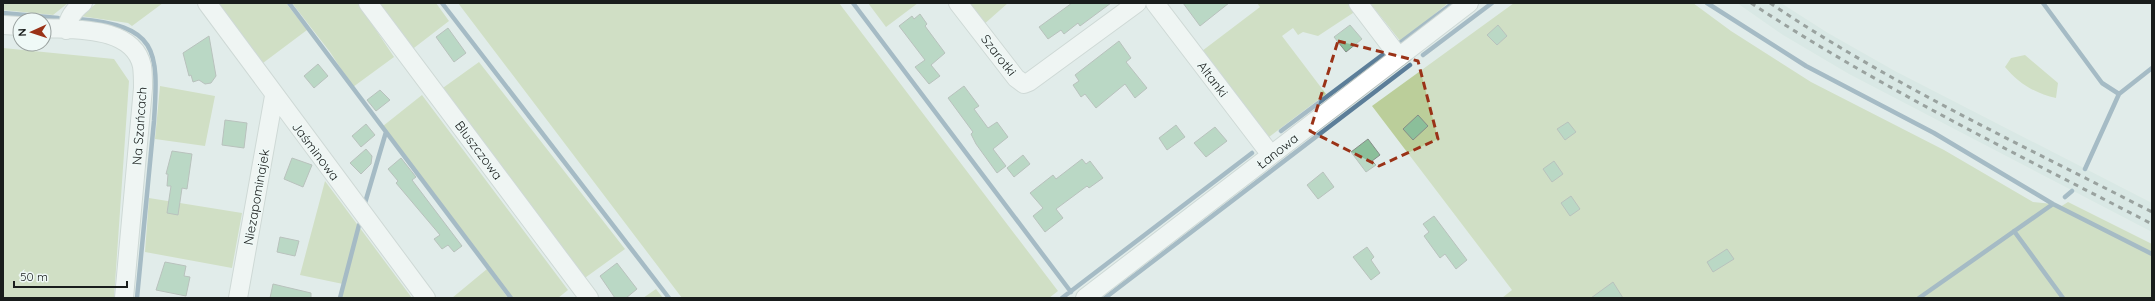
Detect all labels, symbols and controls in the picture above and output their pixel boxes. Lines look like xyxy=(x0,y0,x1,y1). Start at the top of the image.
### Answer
north arrow xyxy=(12,12,52,52)
text: N xyxy=(15,28,29,37)
street label: Szarotki xyxy=(978,31,1020,79)
street label: Altanki xyxy=(1194,58,1232,100)
street label: Na Szańcach xyxy=(128,86,150,166)
street label: Bluszczowa xyxy=(452,117,506,183)
street label: Jaśminowa xyxy=(289,119,343,183)
street label: Łanowa xyxy=(1253,130,1301,172)
street label: Niezapominajek xyxy=(240,148,272,246)
scale bar xyxy=(14,263,127,289)
text: 50 m xyxy=(20,269,48,284)

